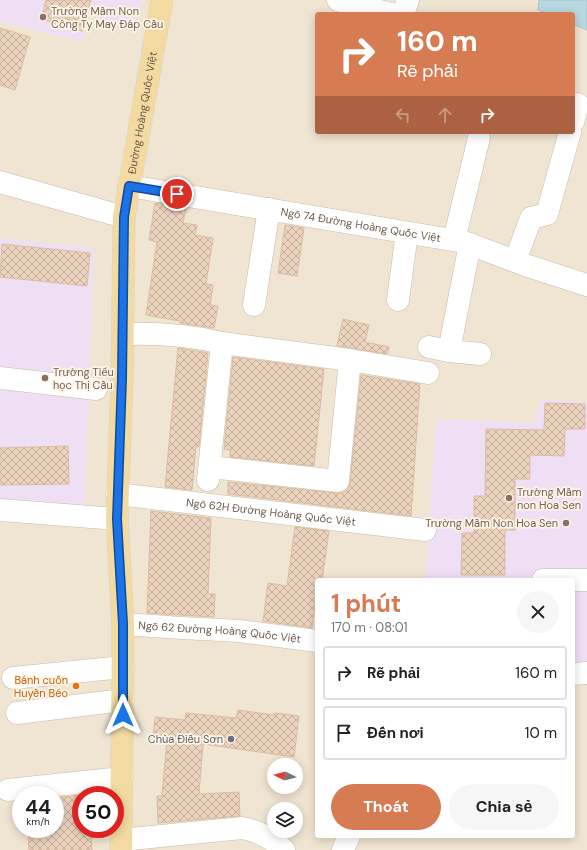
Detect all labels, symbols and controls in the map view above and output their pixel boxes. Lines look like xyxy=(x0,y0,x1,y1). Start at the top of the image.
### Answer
place label: Trường Mầm Non Công Ty May Đáp Cầu xyxy=(51,4,163,31)
marker: Trường Mầm Non Công Ty May Đáp Cầu xyxy=(38,12,48,22)
text: 160 m xyxy=(397,23,478,60)
icon: right xyxy=(331,28,383,80)
street label: Đường Hoàng Quốc Việt xyxy=(125,50,160,175)
text: Rẽ phải xyxy=(397,59,458,83)
icon: left xyxy=(392,104,414,126)
icon: ahead xyxy=(434,104,456,126)
icon: right xyxy=(476,104,498,126)
pin xyxy=(160,177,194,211)
icon: arrive xyxy=(166,183,188,205)
street label: Ngõ 74 Đường Hoàng Quốc Việt xyxy=(280,204,442,245)
place label: Trường Tiểu học Thị Cầu xyxy=(53,365,114,392)
marker: Trường Tiểu học Thị Cầu xyxy=(40,373,50,383)
place label: Trường Mầm non Hoa Sen xyxy=(517,485,582,512)
marker: Trường Mầm non Hoa Sen xyxy=(504,493,514,503)
street label: Ngõ 62H Đường Hoàng Quốc Việt xyxy=(185,495,357,529)
place label: Trường Mầm Non Hoa Sen xyxy=(425,516,558,530)
marker: Trường Mầm Non Hoa Sen xyxy=(561,518,571,528)
text: 1 phút xyxy=(331,588,401,619)
button: close xyxy=(517,591,559,633)
street label: Ngõ 62 Đường Hoàng Quốc Việt xyxy=(138,618,302,646)
text: 170 m · 08:01 xyxy=(331,619,408,636)
icon: right xyxy=(333,662,355,684)
text: Rẽ phải xyxy=(367,663,420,683)
text: 160 m xyxy=(515,663,557,683)
place label: Bánh cuốn Huyền Béo xyxy=(14,673,68,700)
marker: Bánh cuốn Huyền Béo xyxy=(71,681,81,691)
position arrow xyxy=(102,694,144,736)
icon: arrive xyxy=(333,722,355,744)
text: Đến nơi xyxy=(367,723,424,743)
text: 10 m xyxy=(525,723,557,743)
place label: Chùa Điều Sơn xyxy=(148,732,223,746)
marker: Chùa Điều Sơn xyxy=(226,734,236,744)
north arrow xyxy=(267,758,303,794)
map controls xyxy=(267,758,303,838)
button: Thoát xyxy=(331,784,441,830)
button: Chia sẻ xyxy=(449,784,559,830)
speed limit sign: 50 xyxy=(72,786,124,838)
text: 44 xyxy=(25,794,51,820)
button: layers xyxy=(267,802,303,838)
text: km/h xyxy=(26,815,50,828)

